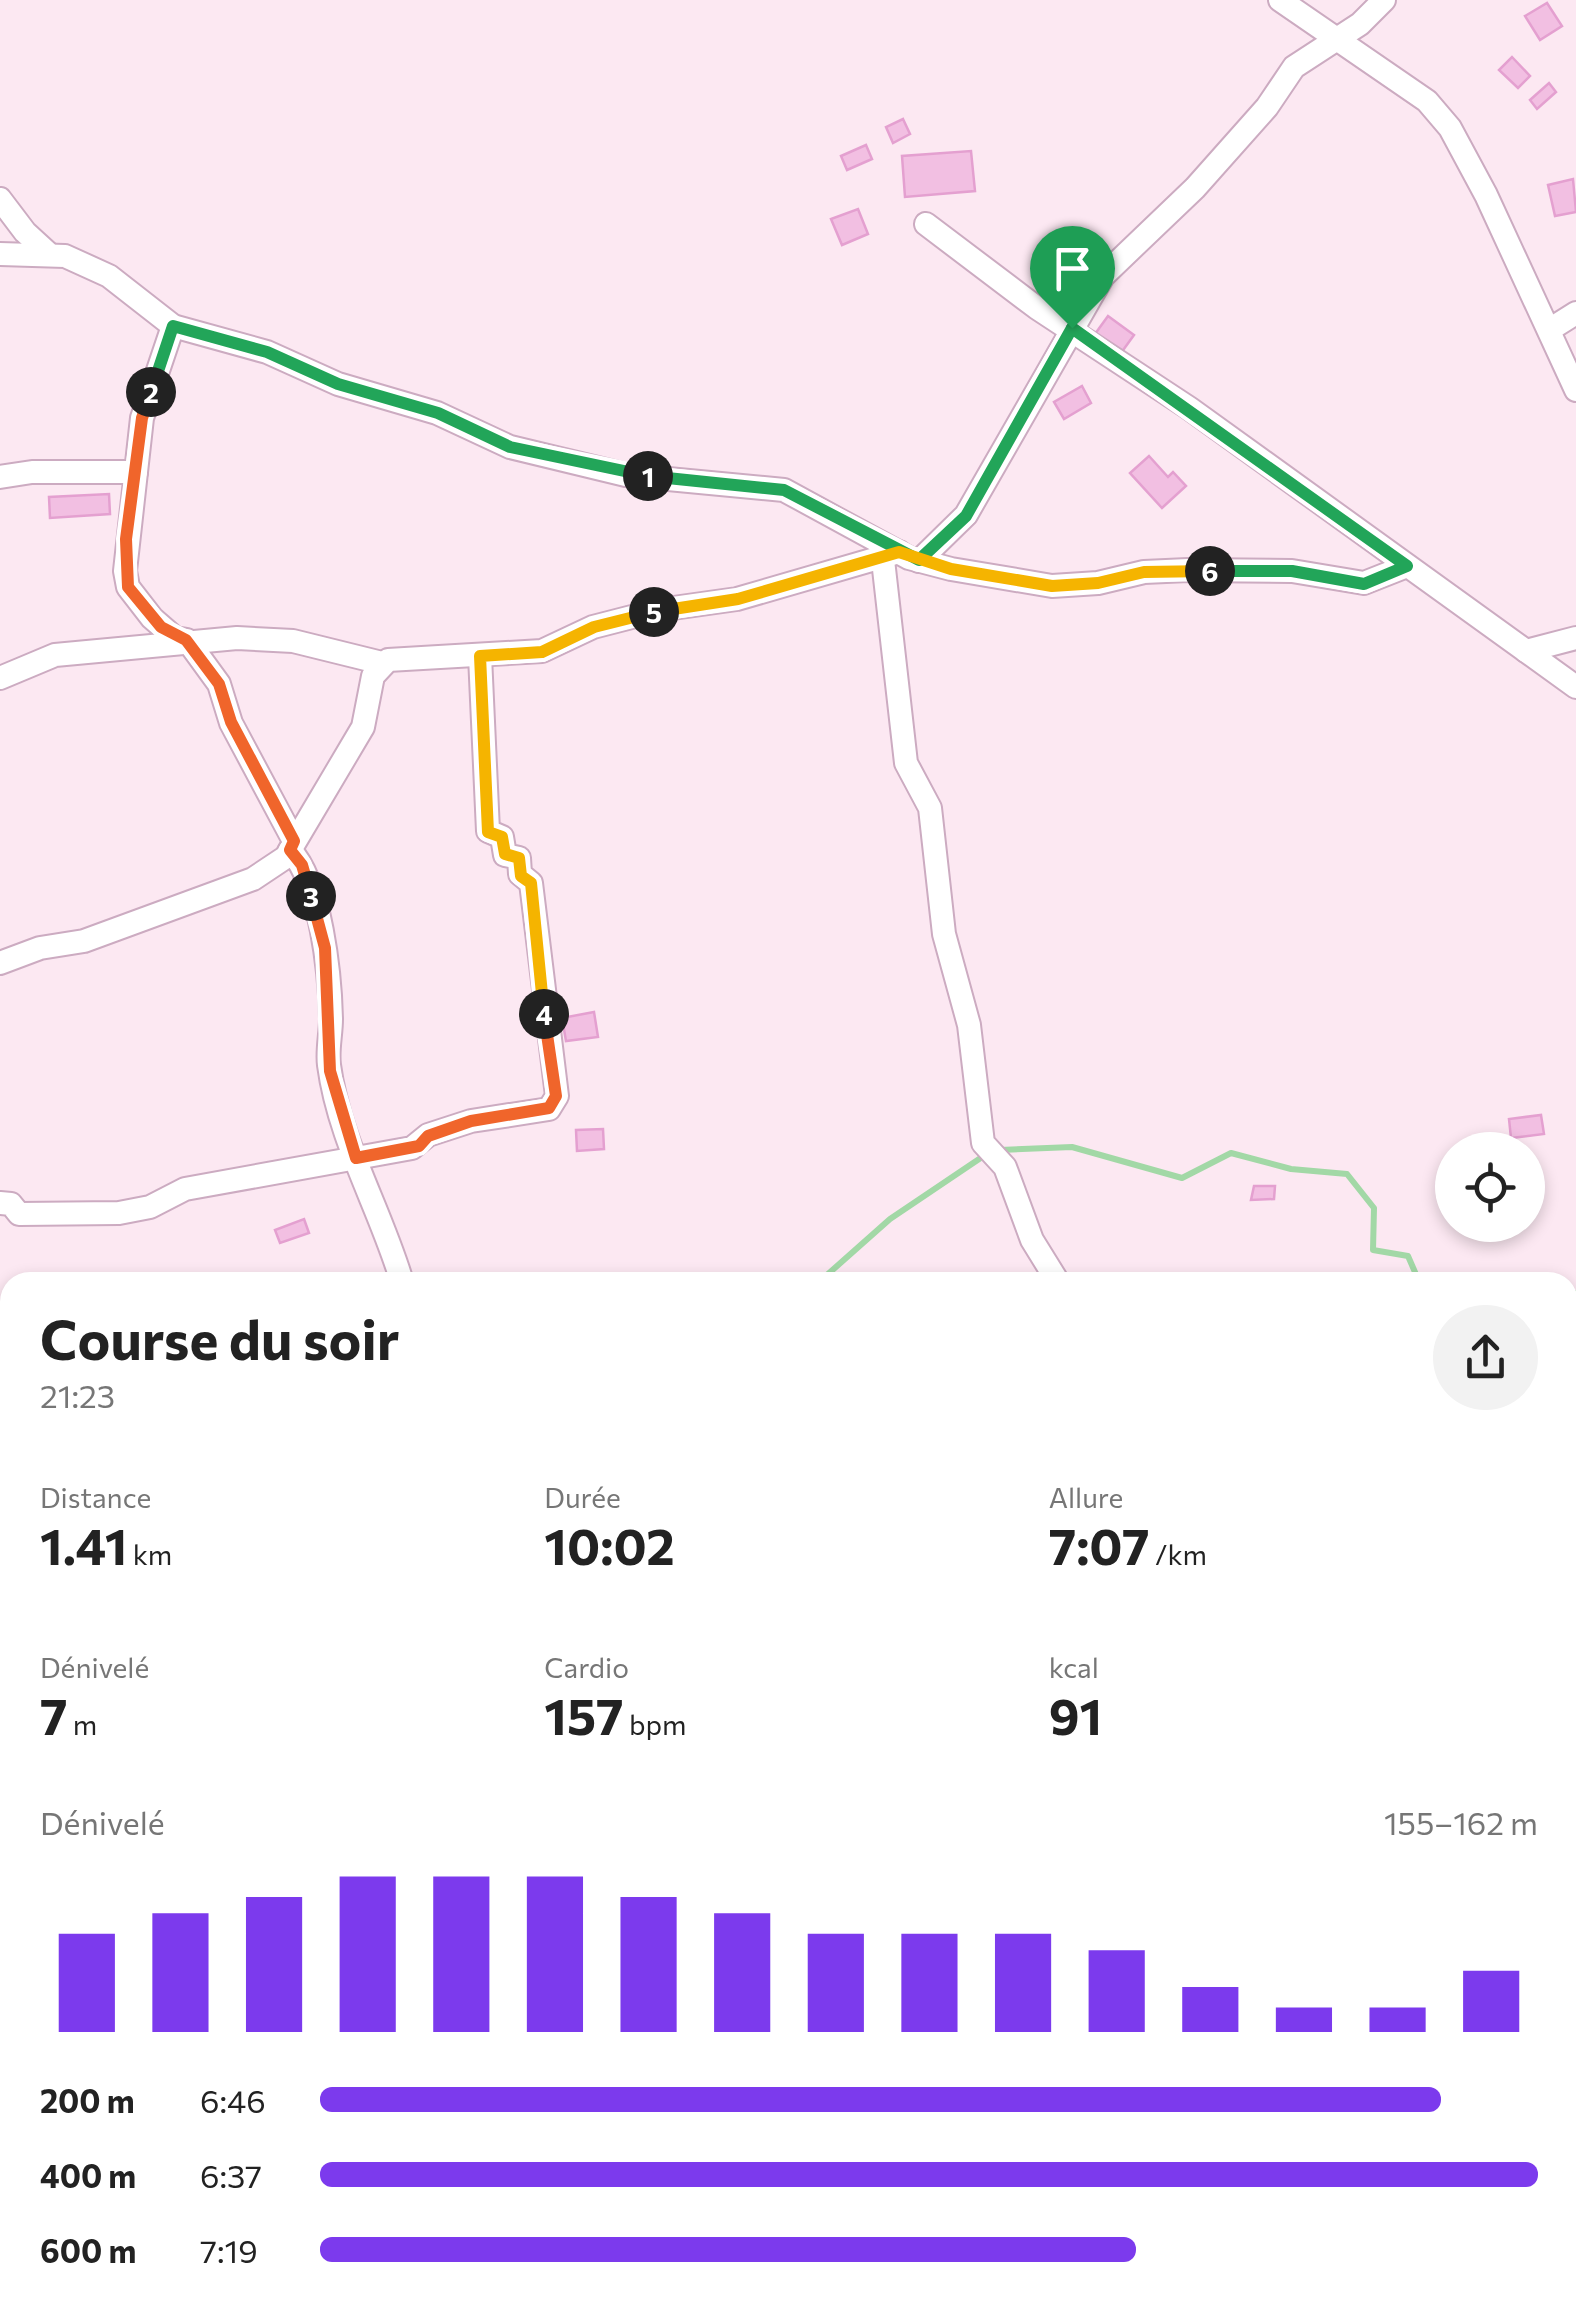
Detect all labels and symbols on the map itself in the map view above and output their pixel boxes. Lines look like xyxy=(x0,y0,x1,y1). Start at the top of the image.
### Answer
pin xyxy=(1030,226,1115,329)
pin: 2 xyxy=(126,367,176,417)
pin: 1 xyxy=(623,451,673,501)
pin: 6 xyxy=(1185,546,1235,596)
pin: 5 xyxy=(629,587,679,637)
pin: 3 xyxy=(286,871,336,921)
pin: 4 xyxy=(519,989,569,1039)

